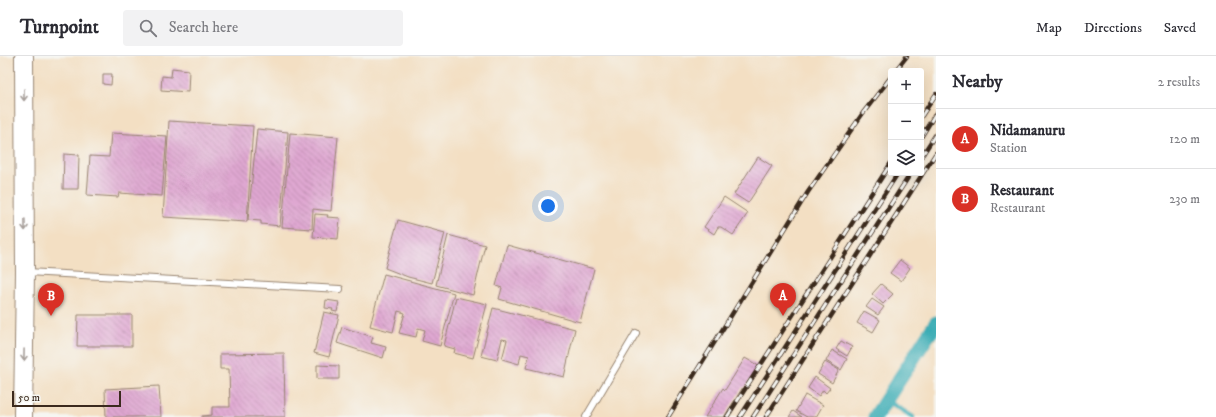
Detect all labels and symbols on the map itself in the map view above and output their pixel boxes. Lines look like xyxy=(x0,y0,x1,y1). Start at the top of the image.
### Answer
one-way arrow xyxy=(20,88,28,101)
your location xyxy=(538,196,558,216)
one-way arrow xyxy=(21,218,29,231)
pin: B xyxy=(38,283,64,316)
pin: A xyxy=(770,283,796,316)
one-way arrow xyxy=(20,348,27,361)
scale bar xyxy=(12,389,121,408)

